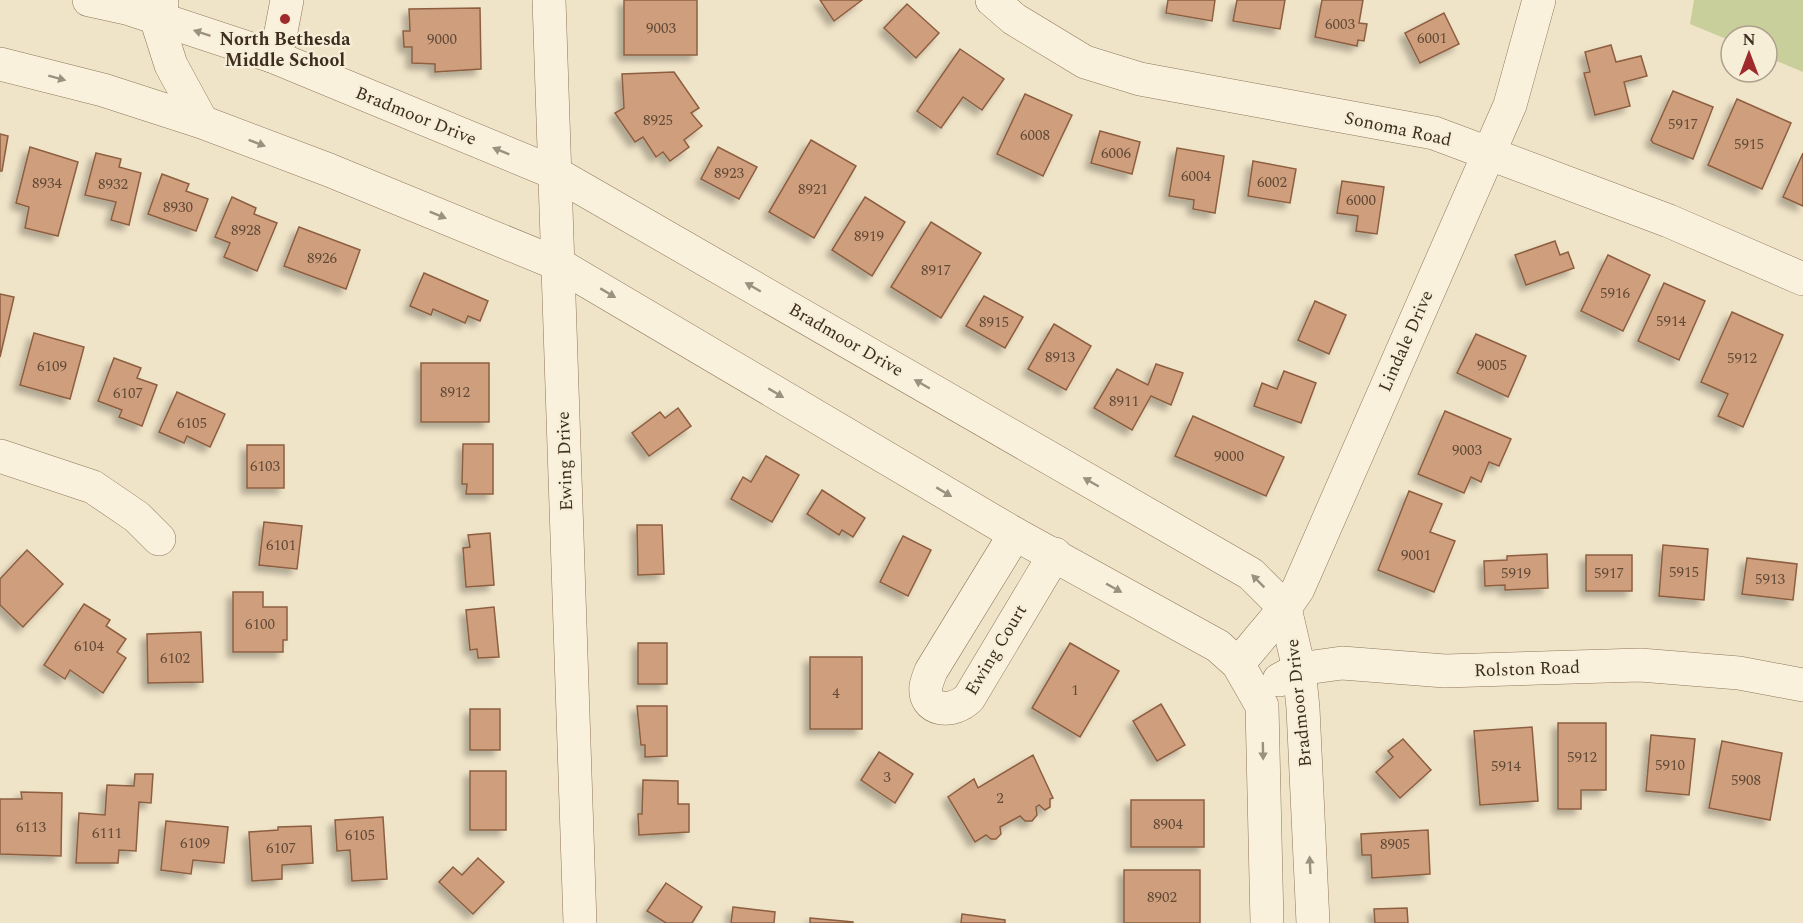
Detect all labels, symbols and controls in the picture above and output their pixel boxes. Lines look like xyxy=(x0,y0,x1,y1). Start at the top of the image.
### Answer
marker: North Bethesda Middle School xyxy=(278,12,292,26)
house number: 6003 xyxy=(1325,13,1355,36)
house number: 9003 xyxy=(646,17,676,40)
north arrow xyxy=(1719,24,1779,84)
place label: North Bethesda Middle School xyxy=(219,26,351,74)
house number: 6001 xyxy=(1417,27,1447,50)
one-way arrow xyxy=(193,28,211,37)
house number: 9000 xyxy=(427,28,457,51)
text: N xyxy=(1742,28,1756,52)
one-way arrow xyxy=(48,74,66,83)
street label: Bradmoor Drive xyxy=(351,79,481,153)
street label: Sonoma Road xyxy=(1342,104,1454,154)
house number: 8925 xyxy=(643,109,673,132)
house number: 5917 xyxy=(1668,113,1698,136)
house number: 6008 xyxy=(1020,124,1050,147)
house number: 5915 xyxy=(1734,133,1764,156)
one-way arrow xyxy=(248,139,266,148)
house number: 6006 xyxy=(1101,142,1131,165)
one-way arrow xyxy=(491,146,509,156)
house number: 8923 xyxy=(714,162,744,185)
house number: 6004 xyxy=(1181,165,1211,188)
house number: 6002 xyxy=(1257,171,1287,194)
house number: 8934 xyxy=(32,172,62,195)
house number: 8932 xyxy=(98,173,128,196)
house number: 8921 xyxy=(798,178,828,201)
house number: 6000 xyxy=(1346,189,1376,212)
house number: 8930 xyxy=(163,196,193,219)
one-way arrow xyxy=(429,211,447,220)
house number: 8928 xyxy=(231,219,261,242)
house number: 8919 xyxy=(854,225,884,248)
house number: 8926 xyxy=(307,247,337,270)
house number: 8917 xyxy=(921,259,951,282)
one-way arrow xyxy=(744,282,761,292)
house number: 5916 xyxy=(1600,282,1630,305)
street label: Lindale Drive xyxy=(1372,286,1440,396)
one-way arrow xyxy=(600,288,616,299)
street label: Bradmoor Drive xyxy=(783,296,909,384)
house number: 5914 xyxy=(1656,310,1686,333)
house number: 8915 xyxy=(979,311,1009,334)
house number: 8913 xyxy=(1045,346,1075,369)
house number: 5912 xyxy=(1727,347,1757,370)
house number: 9005 xyxy=(1477,354,1507,377)
house number: 6109 xyxy=(37,355,67,378)
one-way arrow xyxy=(914,379,930,390)
house number: 8912 xyxy=(440,381,470,404)
house number: 6107 xyxy=(113,382,143,405)
one-way arrow xyxy=(768,387,784,398)
house number: 8911 xyxy=(1109,390,1139,413)
street label: Ewing Drive xyxy=(550,411,580,511)
house number: 6105 xyxy=(177,412,207,435)
house number: 9003 xyxy=(1452,439,1482,462)
house number: 9000 xyxy=(1214,445,1244,468)
house number: 6103 xyxy=(250,455,280,478)
one-way arrow xyxy=(1083,476,1099,487)
one-way arrow xyxy=(936,487,953,497)
house number: 6101 xyxy=(266,534,296,557)
house number: 9001 xyxy=(1401,544,1431,567)
house number: 5915 xyxy=(1669,561,1699,584)
house number: 5919 xyxy=(1501,562,1531,585)
house number: 5917 xyxy=(1594,562,1624,585)
house number: 5913 xyxy=(1755,568,1785,591)
one-way arrow xyxy=(1252,575,1266,589)
one-way arrow xyxy=(1106,583,1123,593)
street label: Ewing Court xyxy=(958,599,1034,701)
house number: 6100 xyxy=(245,613,275,636)
house number: 6104 xyxy=(74,635,104,658)
street label: Bradmoor Drive xyxy=(1279,638,1319,768)
house number: 6102 xyxy=(160,647,190,670)
street label: Rolston Road xyxy=(1473,654,1581,684)
house number: 1 xyxy=(1071,679,1079,702)
house number: 4 xyxy=(832,682,840,705)
one-way arrow xyxy=(1259,741,1268,760)
house number: 5912 xyxy=(1567,746,1597,769)
house number: 5910 xyxy=(1655,754,1685,777)
house number: 5914 xyxy=(1491,755,1521,778)
house number: 3 xyxy=(883,766,891,789)
house number: 5908 xyxy=(1731,769,1761,792)
house number: 2 xyxy=(996,787,1004,810)
house number: 8904 xyxy=(1153,813,1183,836)
house number: 6113 xyxy=(16,816,46,839)
house number: 6111 xyxy=(92,822,122,845)
house number: 6105 xyxy=(345,824,375,847)
house number: 6109 xyxy=(180,832,210,855)
house number: 8905 xyxy=(1380,833,1410,856)
house number: 6107 xyxy=(266,837,296,860)
one-way arrow xyxy=(1306,855,1315,874)
house number: 8902 xyxy=(1147,886,1177,909)

